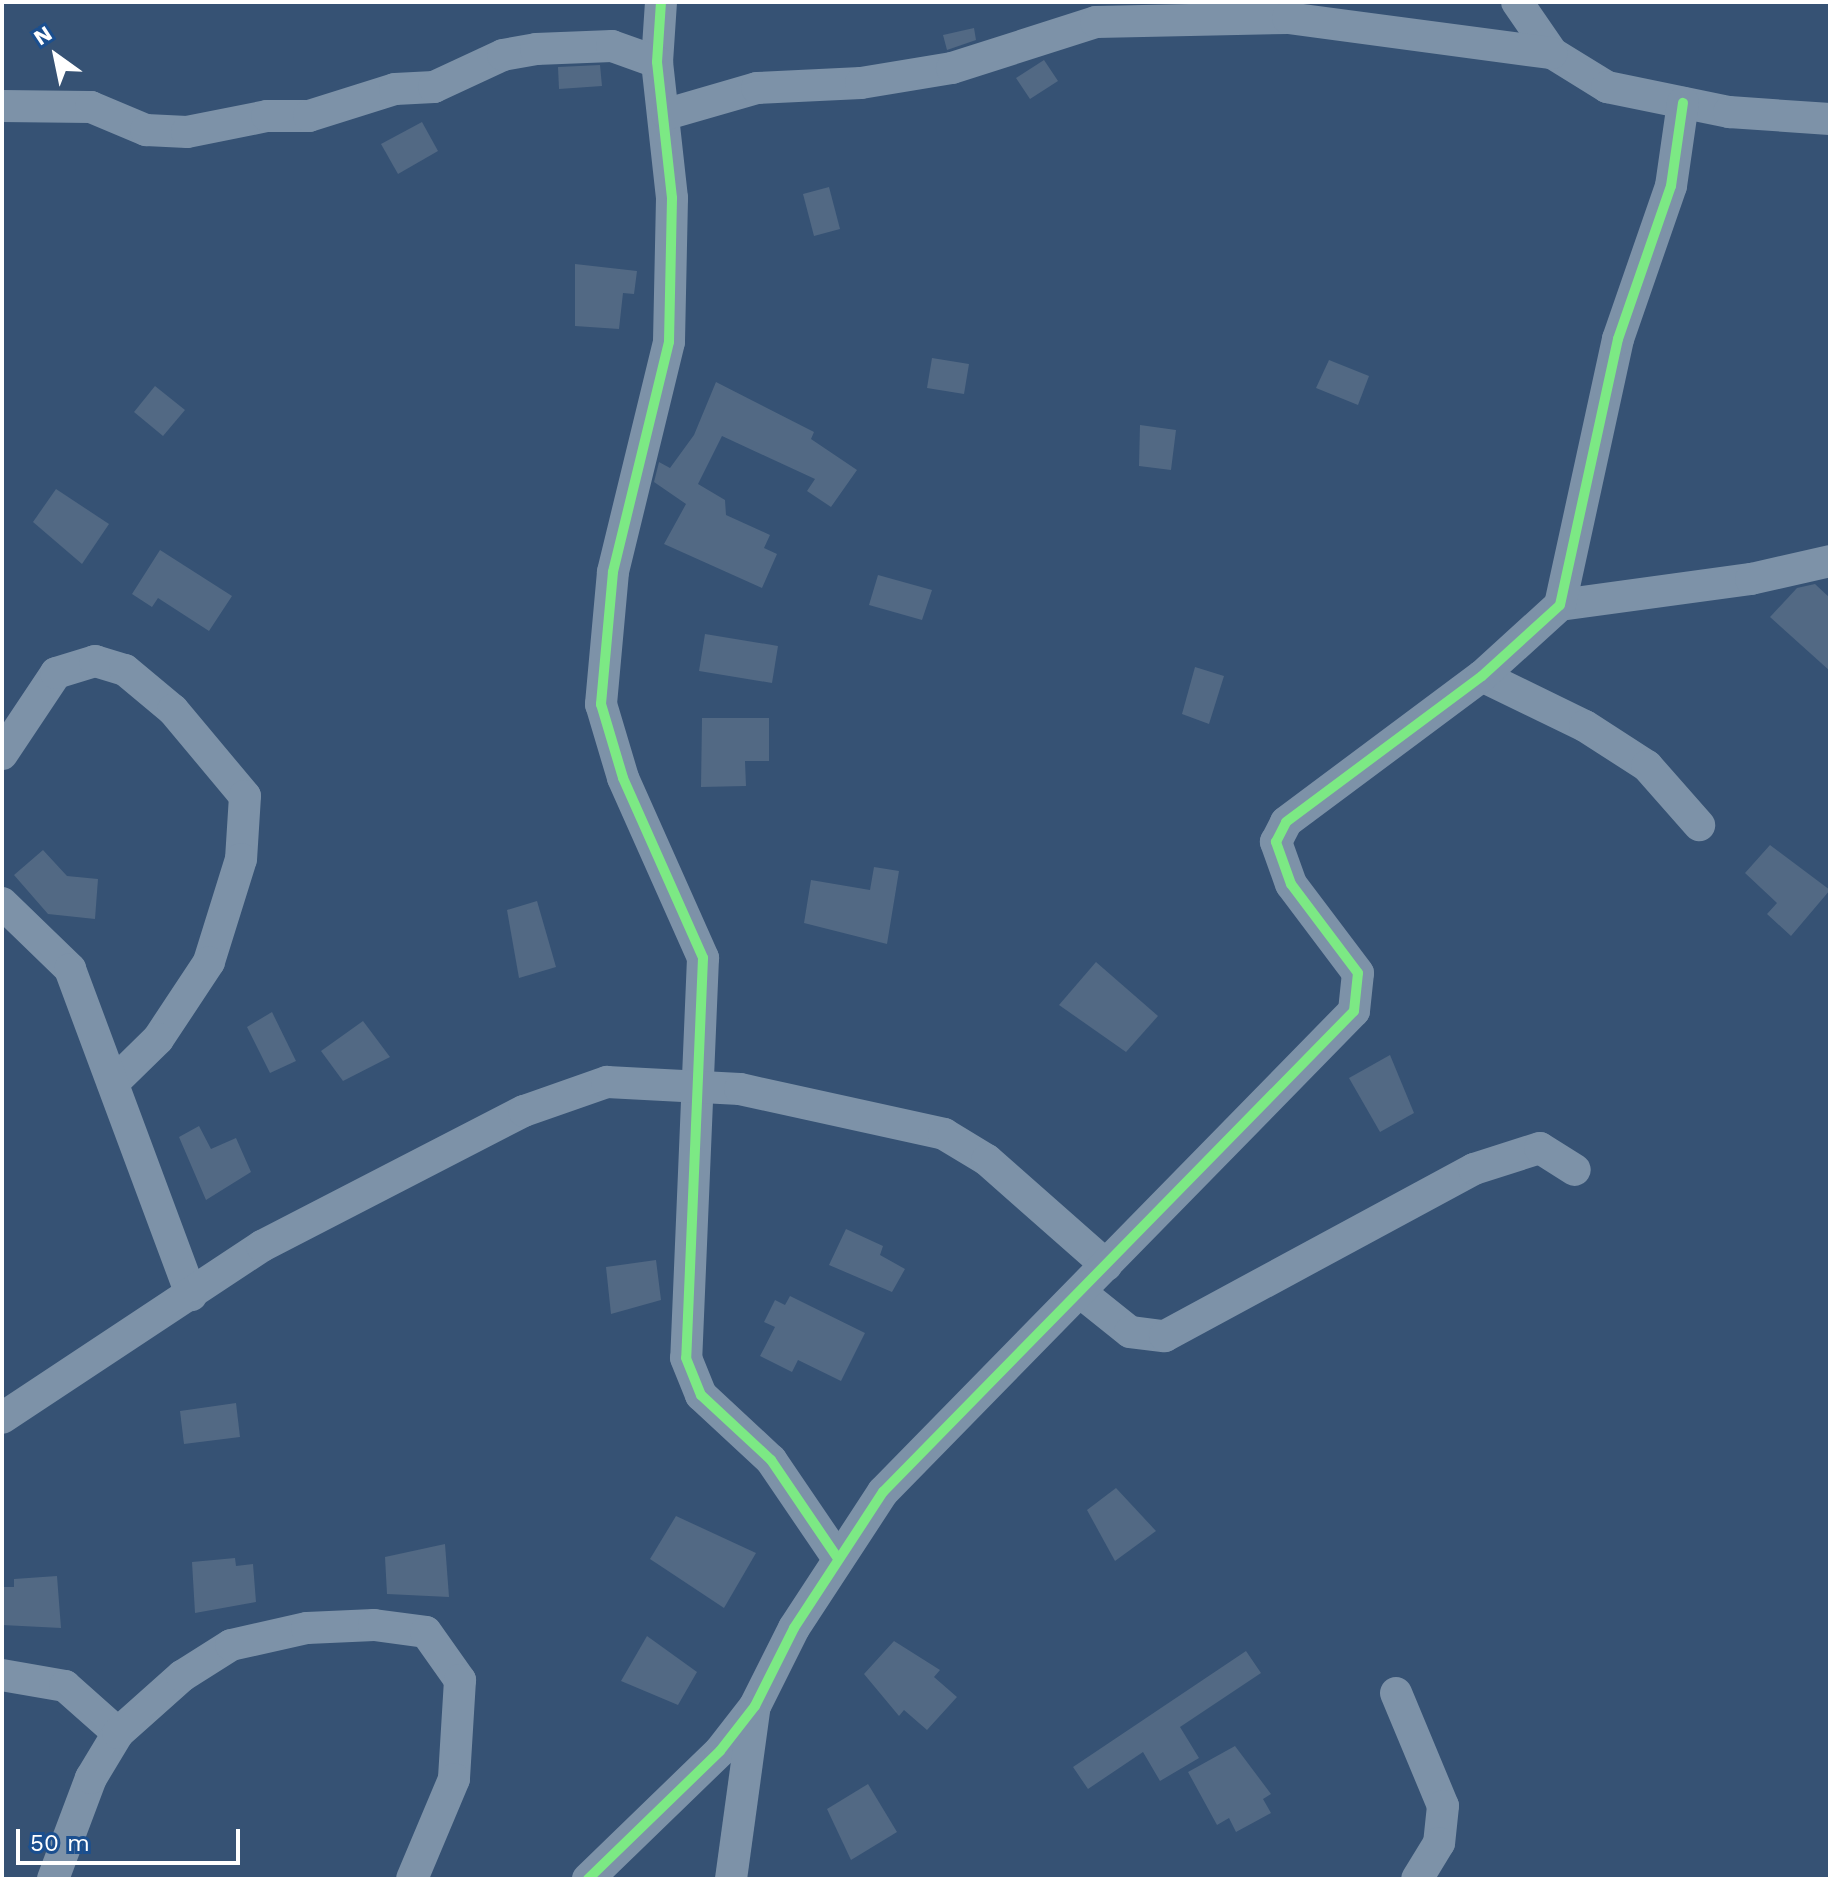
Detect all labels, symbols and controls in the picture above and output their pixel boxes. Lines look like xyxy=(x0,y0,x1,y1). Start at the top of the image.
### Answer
north arrow xyxy=(16,16,96,96)
text: N xyxy=(29,21,56,50)
scale bar xyxy=(20,1813,244,1863)
text: 50 m xyxy=(30,1829,90,1857)

